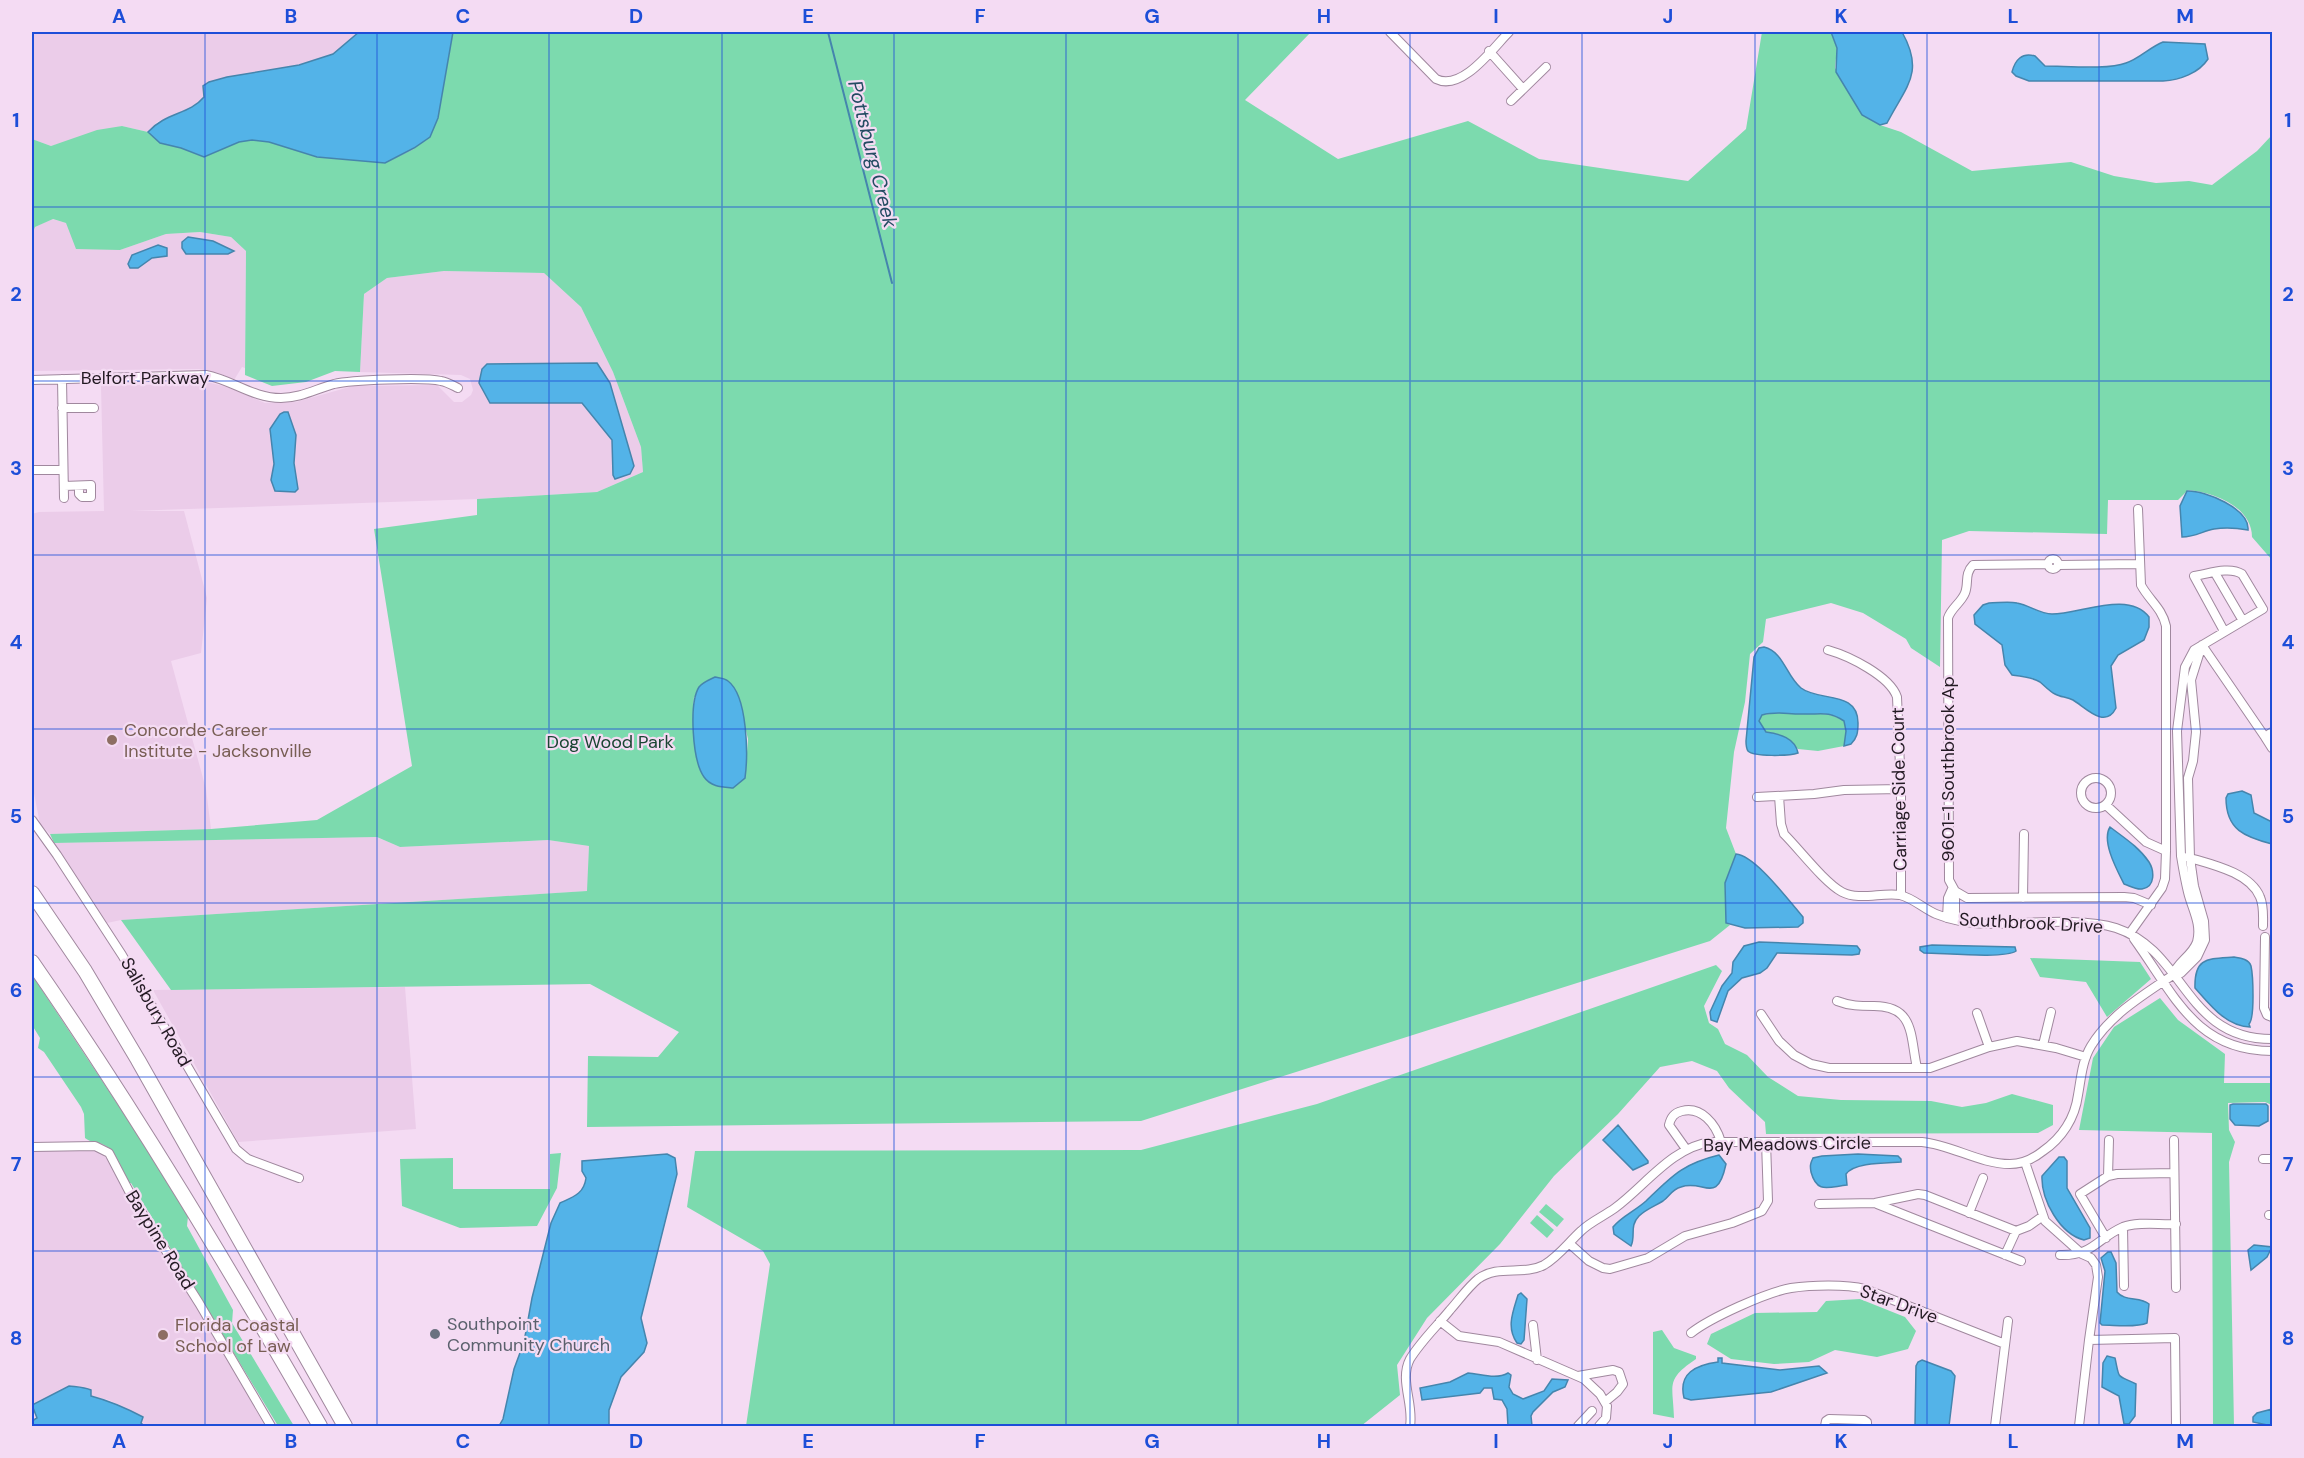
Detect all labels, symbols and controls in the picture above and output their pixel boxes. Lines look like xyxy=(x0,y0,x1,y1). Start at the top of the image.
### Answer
text: A xyxy=(112,3,126,29)
text: B xyxy=(285,3,297,29)
text: C xyxy=(456,3,470,29)
text: D xyxy=(629,3,643,29)
text: E xyxy=(802,3,814,29)
text: F xyxy=(974,3,986,29)
text: G xyxy=(1144,3,1160,29)
text: H xyxy=(1317,3,1331,29)
text: I xyxy=(1493,3,1499,29)
text: J xyxy=(1663,3,1673,29)
text: K xyxy=(1834,3,1848,29)
text: L xyxy=(2007,3,2019,29)
text: M xyxy=(2176,3,2194,29)
water label: Pottsburg Creek xyxy=(842,78,904,231)
text: 1 xyxy=(12,107,20,133)
text: 1 xyxy=(2284,107,2292,133)
text: 2 xyxy=(10,281,22,307)
text: 2 xyxy=(2282,281,2294,307)
street label: Belfort Parkway xyxy=(81,366,209,390)
text: 3 xyxy=(10,455,22,481)
text: 3 xyxy=(2282,455,2294,481)
text: 4 xyxy=(10,629,23,655)
text: 4 xyxy=(2282,629,2295,655)
street label: 9601-1 Southbrook Ap xyxy=(1936,676,1960,862)
street label: Carriage Side Court xyxy=(1886,707,1912,871)
place label: Concorde Career Institute - Jacksonville xyxy=(124,718,312,763)
park label: Dog Wood Park xyxy=(547,730,674,754)
marker: Concorde Career Institute - Jacksonville xyxy=(105,733,119,747)
text: 5 xyxy=(10,803,22,829)
text: 5 xyxy=(2282,803,2294,829)
street label: Southbrook Drive xyxy=(1958,907,2104,939)
street label: Salisbury Road xyxy=(115,953,197,1071)
text: 6 xyxy=(10,977,22,1003)
text: 6 xyxy=(2282,977,2294,1003)
street label: Bay Meadows Circle xyxy=(1703,1131,1871,1157)
text: 7 xyxy=(11,1151,22,1177)
text: 7 xyxy=(2283,1151,2294,1177)
street label: Baypine Road xyxy=(120,1186,200,1294)
street label: Star Drive xyxy=(1857,1279,1941,1329)
place label: Southpoint Community Church xyxy=(447,1312,610,1357)
place label: Florida Coastal School of Law xyxy=(175,1313,299,1358)
text: 8 xyxy=(10,1325,22,1351)
text: 8 xyxy=(2282,1325,2294,1351)
marker: Southpoint Community Church xyxy=(428,1327,442,1341)
marker: Florida Coastal School of Law xyxy=(156,1328,170,1342)
text: A xyxy=(112,1428,126,1454)
text: B xyxy=(285,1428,297,1454)
text: C xyxy=(456,1428,470,1454)
text: D xyxy=(629,1428,643,1454)
text: E xyxy=(802,1428,814,1454)
text: F xyxy=(974,1428,986,1454)
text: G xyxy=(1144,1428,1160,1454)
text: H xyxy=(1317,1428,1331,1454)
text: I xyxy=(1493,1428,1499,1454)
text: J xyxy=(1663,1428,1673,1454)
text: K xyxy=(1834,1428,1848,1454)
text: L xyxy=(2007,1428,2019,1454)
text: M xyxy=(2176,1428,2194,1454)

